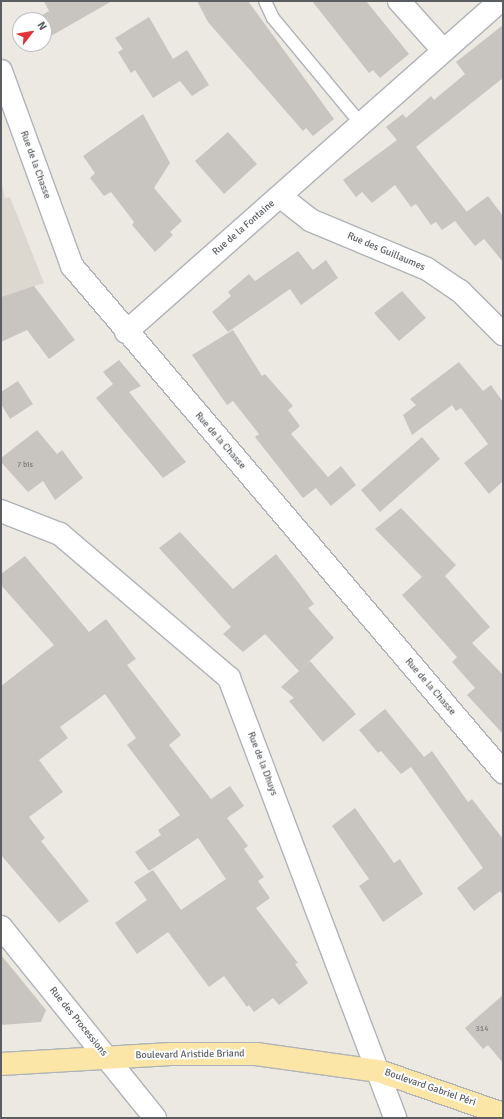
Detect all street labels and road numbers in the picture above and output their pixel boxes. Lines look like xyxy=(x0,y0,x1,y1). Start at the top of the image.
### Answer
street label: Rue de la Chasse xyxy=(17,129,53,201)
street label: Rue de la Fontaine xyxy=(210,198,278,258)
street label: Rue des Guillaumes xyxy=(345,230,427,274)
street label: Rue de la Chasse xyxy=(192,410,248,472)
street label: Rue de la Chasse xyxy=(402,656,458,718)
street label: Rue de la Dhuys xyxy=(244,730,280,798)
street label: Rue des Processions xyxy=(46,985,110,1059)
street label: Boulevard Aristide Briand xyxy=(135,1048,245,1062)
street label: Boulevard Gabriel Péri xyxy=(383,1067,477,1109)

